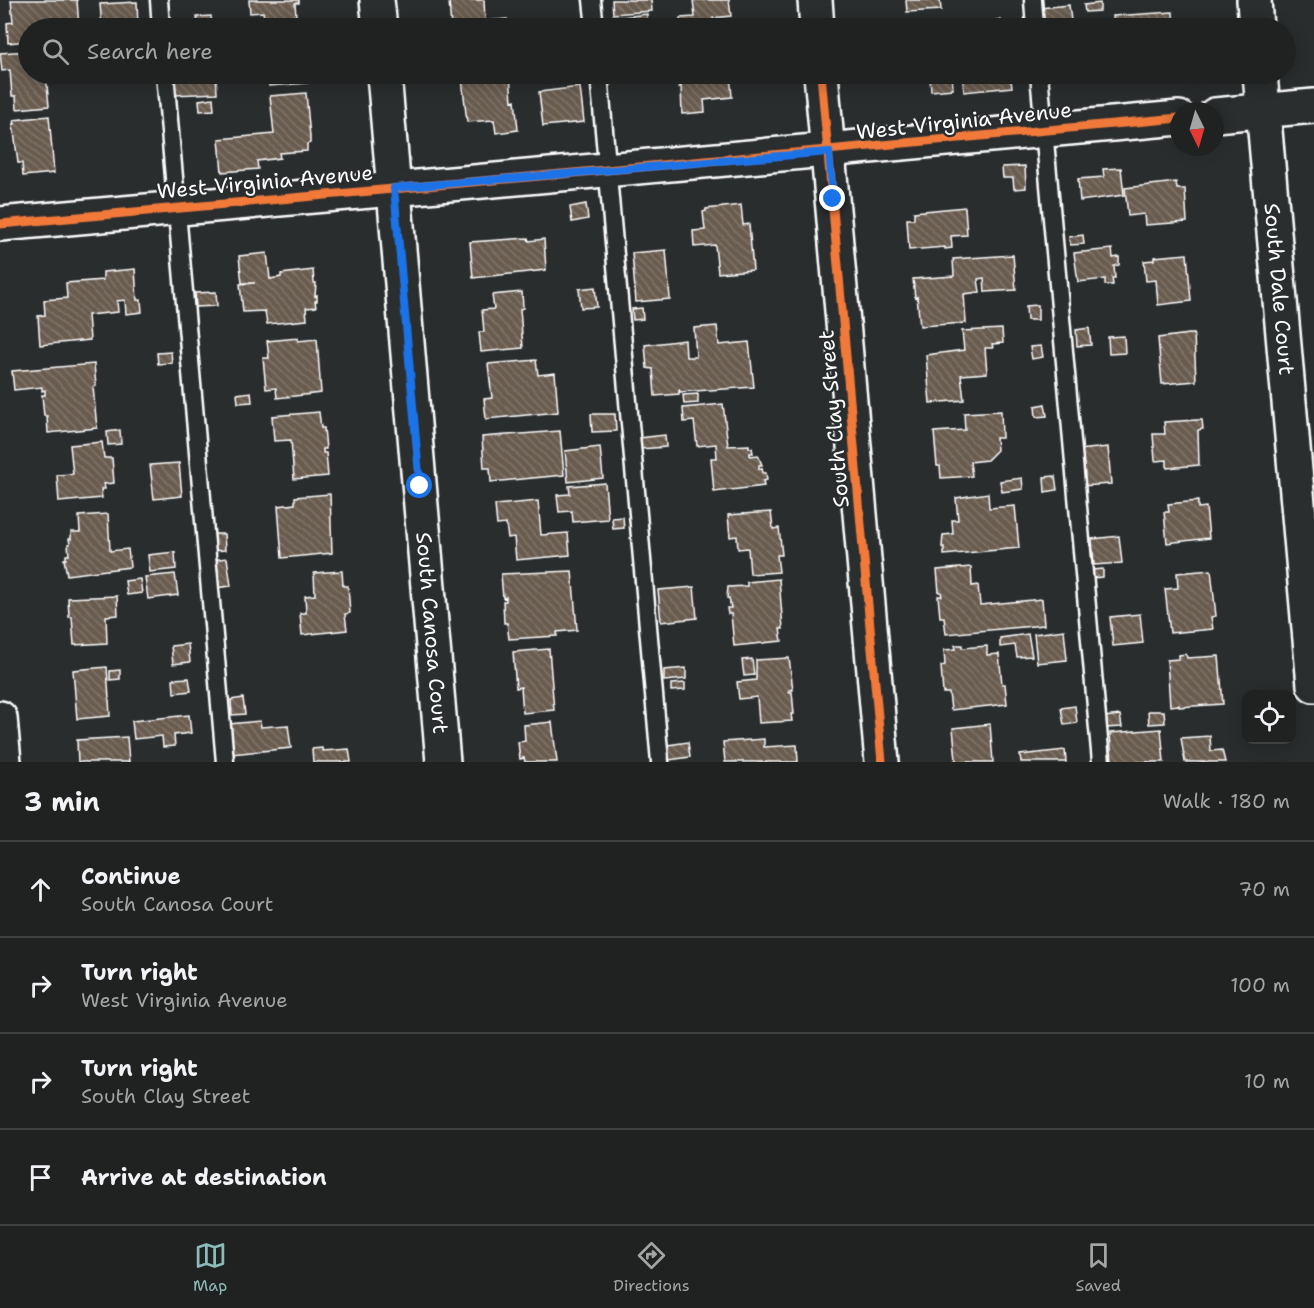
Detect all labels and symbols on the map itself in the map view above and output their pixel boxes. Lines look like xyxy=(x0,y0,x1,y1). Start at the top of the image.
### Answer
street label: West Virginia Avenue xyxy=(855,96,1073,146)
north arrow xyxy=(1170,102,1224,156)
street label: West Virginia Avenue xyxy=(156,159,374,205)
route end xyxy=(819,185,845,211)
street label: South Dale Court xyxy=(1257,202,1301,376)
street label: South Clay Street xyxy=(812,329,856,509)
route start xyxy=(406,472,432,498)
street label: South Canosa Court xyxy=(409,531,455,735)

